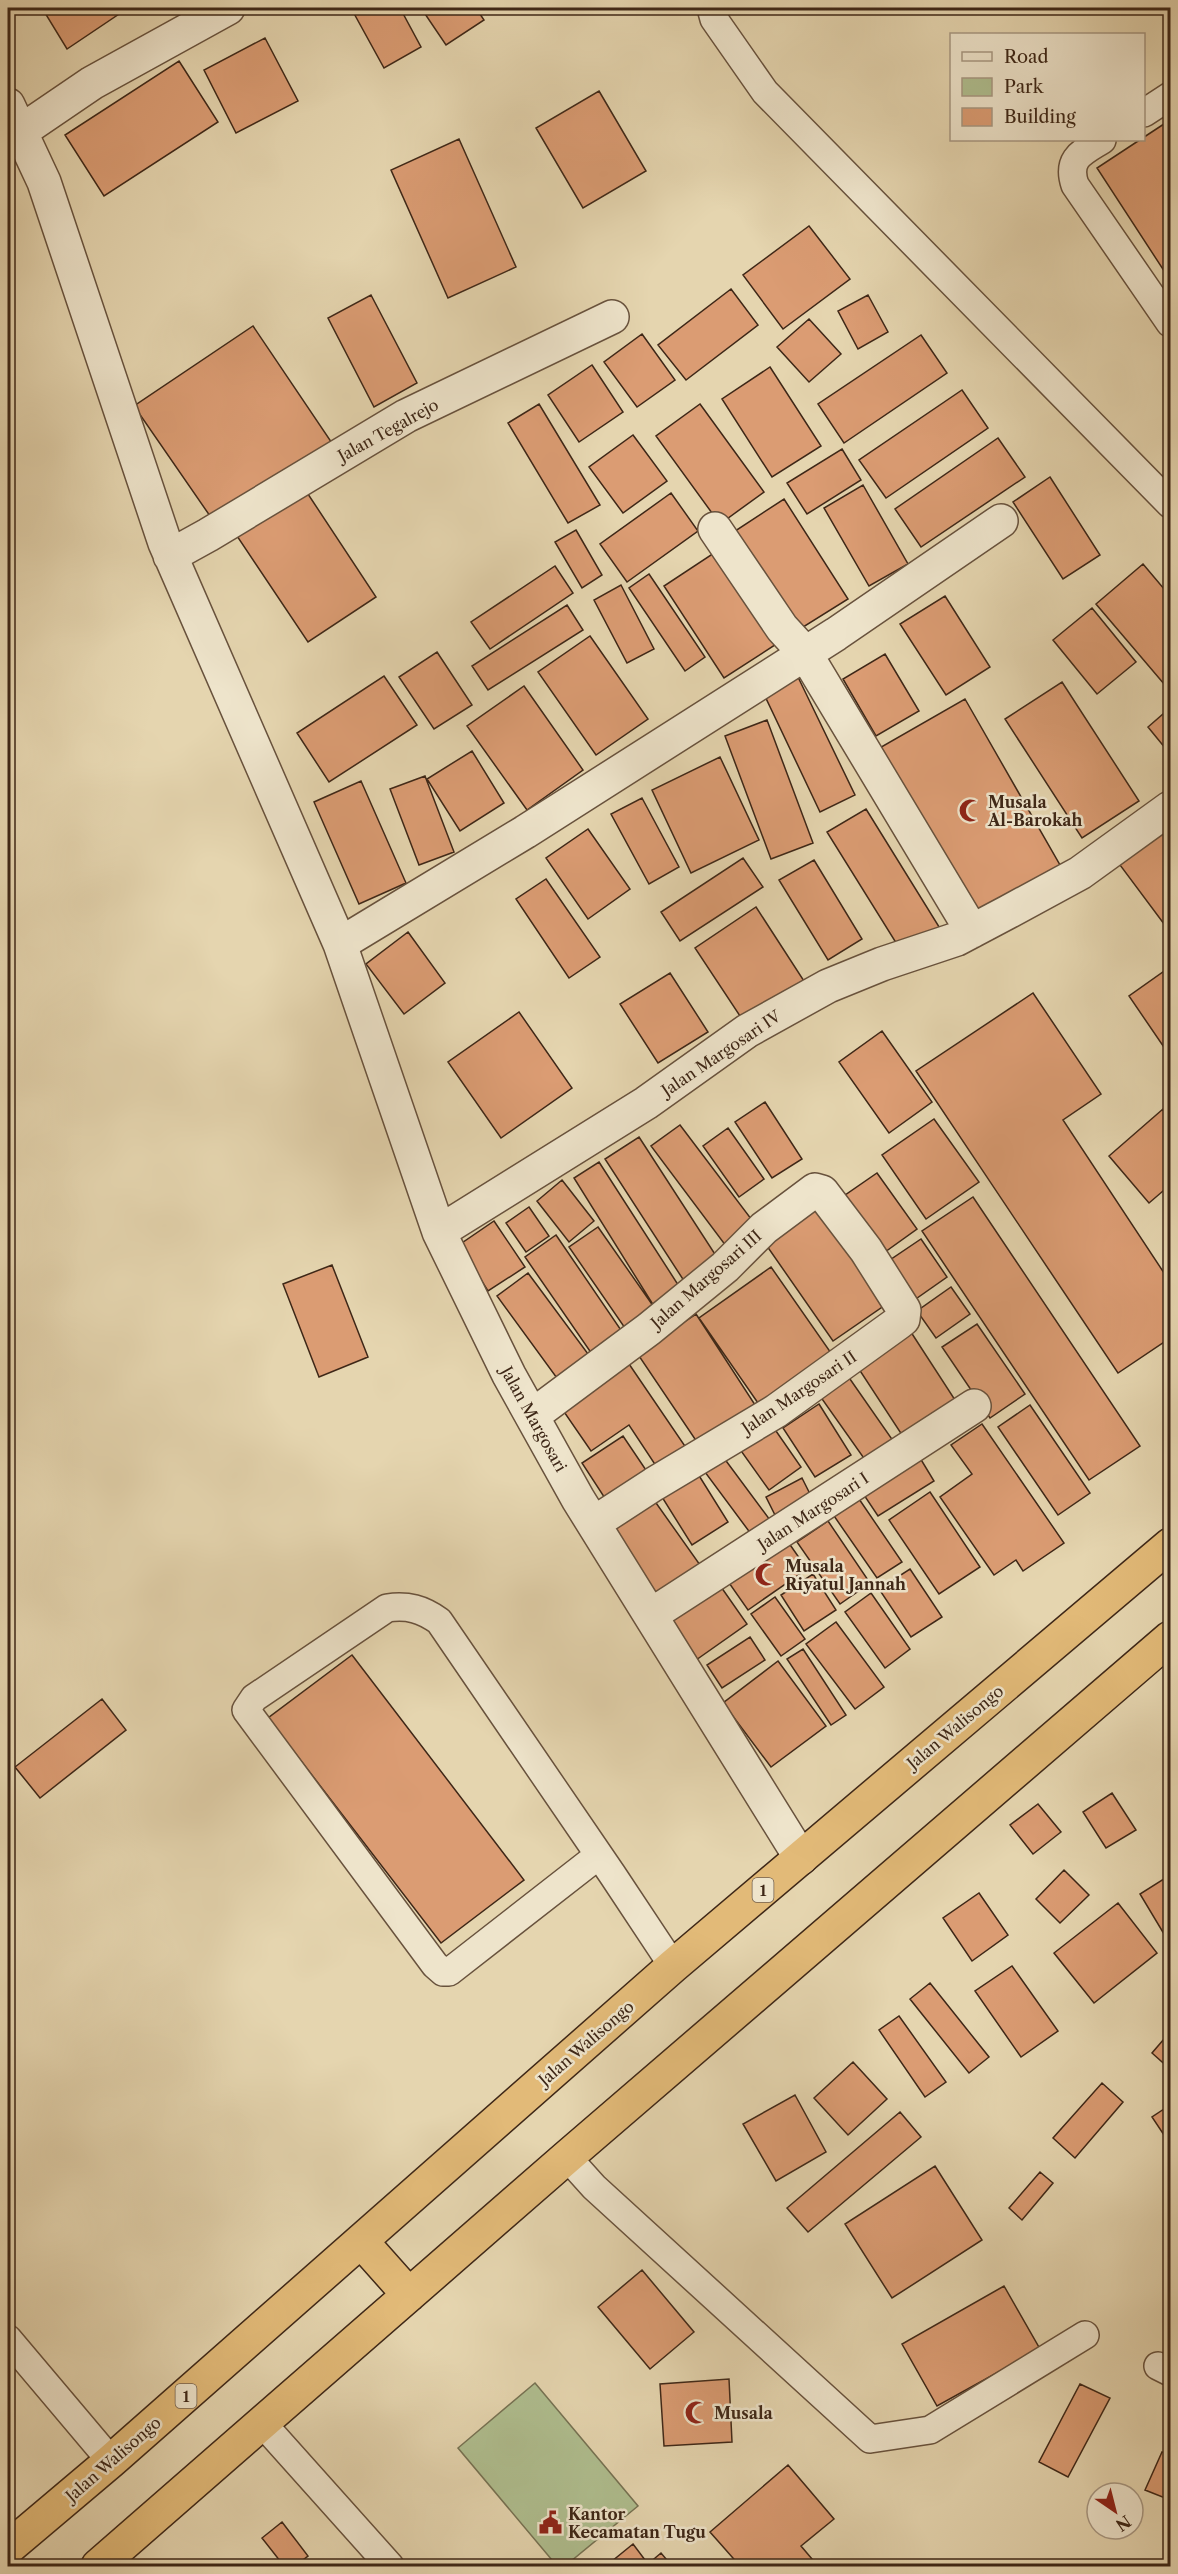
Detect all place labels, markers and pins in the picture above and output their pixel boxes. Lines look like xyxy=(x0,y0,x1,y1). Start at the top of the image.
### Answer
place label: Musala Al-Barokah xyxy=(987,792,1083,830)
mosque icon: Musala Al-Barokah xyxy=(957,798,983,824)
place label: Musala Riyatul Jannah xyxy=(785,1556,906,1594)
mosque icon: Musala Riyatul Jannah xyxy=(754,1562,780,1588)
mosque icon: Musala xyxy=(683,2400,709,2426)
place label: Musala xyxy=(714,2403,774,2423)
place label: Kantor Kecamatan Tugu xyxy=(568,2504,706,2542)
public building icon: Kantor Kecamatan Tugu xyxy=(537,2510,563,2536)

